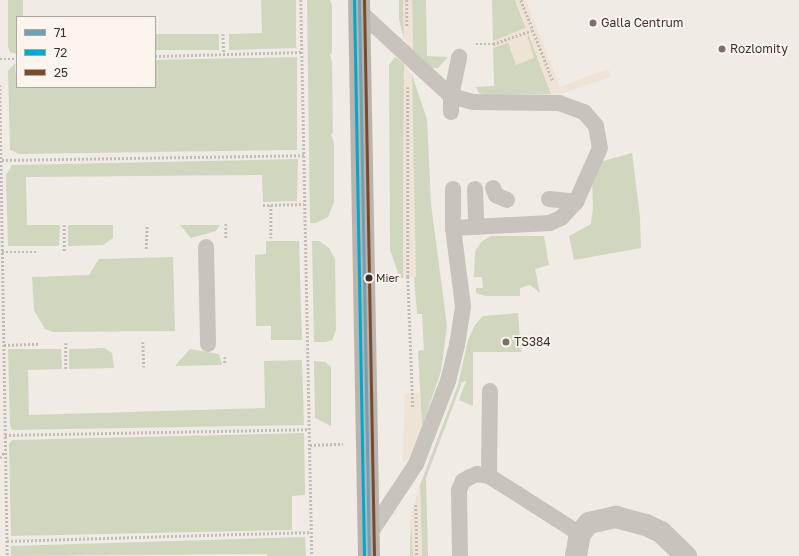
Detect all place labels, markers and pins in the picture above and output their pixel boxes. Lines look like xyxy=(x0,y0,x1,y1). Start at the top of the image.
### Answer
place label: Galla Centrum xyxy=(601,16,683,30)
marker: Galla Centrum xyxy=(588,18,598,28)
place label: Rozlomity xyxy=(730,42,788,56)
marker: Rozlomity xyxy=(717,44,727,54)
place label: Mier xyxy=(376,271,399,285)
marker: Mier xyxy=(364,273,374,283)
place label: TS384 xyxy=(514,335,551,349)
marker: TS384 xyxy=(501,337,511,347)

